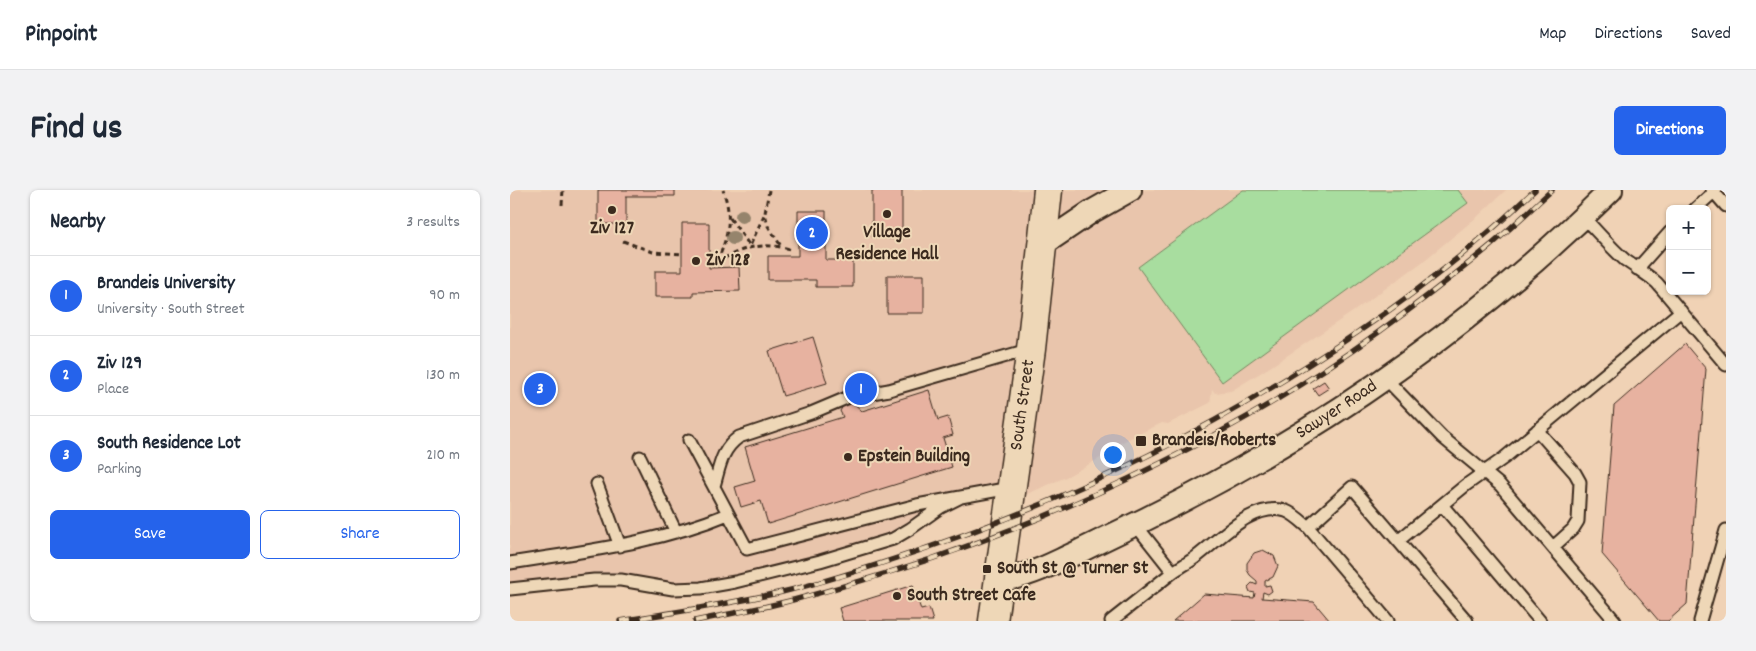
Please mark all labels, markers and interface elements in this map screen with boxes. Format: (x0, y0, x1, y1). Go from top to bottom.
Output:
text: Pinpoint (25, 18, 97, 52)
text: Map (1539, 22, 1566, 47)
text: Directions (1594, 22, 1663, 47)
text: Saved (1691, 22, 1731, 47)
text: Find us (30, 105, 122, 155)
button: Directions (1614, 106, 1726, 155)
marker: Ziv 127 (606, 204, 618, 216)
map controls (1666, 205, 1711, 295)
button: + (1666, 205, 1711, 250)
text: Nearby (50, 208, 105, 238)
marker: Village Residence Hall (881, 208, 893, 220)
text: 3 results (406, 211, 460, 234)
pin: 2 (796, 214, 828, 252)
place label: Ziv 127 (590, 216, 634, 243)
place label: Village Residence Hall (835, 220, 939, 269)
place label: Ziv 128 (706, 248, 751, 275)
button: − (1666, 250, 1711, 295)
marker: Ziv 128 (690, 255, 702, 267)
text: Brandeis University (97, 271, 235, 298)
text: 1 (64, 284, 68, 307)
text: 90 m (429, 284, 460, 307)
text: University · South Street (97, 298, 245, 321)
text: Ziv 129 (97, 351, 142, 378)
street label: South Street (1003, 358, 1043, 452)
text: 2 (63, 364, 70, 387)
text: 130 m (426, 364, 460, 387)
pin: 3 (524, 370, 556, 408)
pin: 1 (845, 370, 877, 408)
street label: Sawyer Road (1291, 373, 1383, 447)
text: Place (97, 378, 129, 401)
place label: Brandeis/Roberts (1152, 428, 1276, 455)
text: South Residence Lot (97, 431, 241, 458)
marker: Brandeis/Roberts (1134, 434, 1148, 448)
your location (1100, 442, 1126, 468)
text: 3 (62, 444, 70, 467)
text: 210 m (426, 444, 460, 467)
place label: Epstein Building (858, 444, 970, 471)
marker: Epstein Building (842, 451, 854, 463)
text: Parking (97, 458, 142, 481)
button: Save (50, 510, 250, 559)
button: Share (260, 510, 460, 559)
place label: South St @ Turner St (997, 556, 1148, 583)
marker: South St @ Turner St (981, 563, 993, 575)
place label: South Street Cafe (907, 583, 1036, 610)
marker: South Street Cafe (891, 590, 903, 602)

